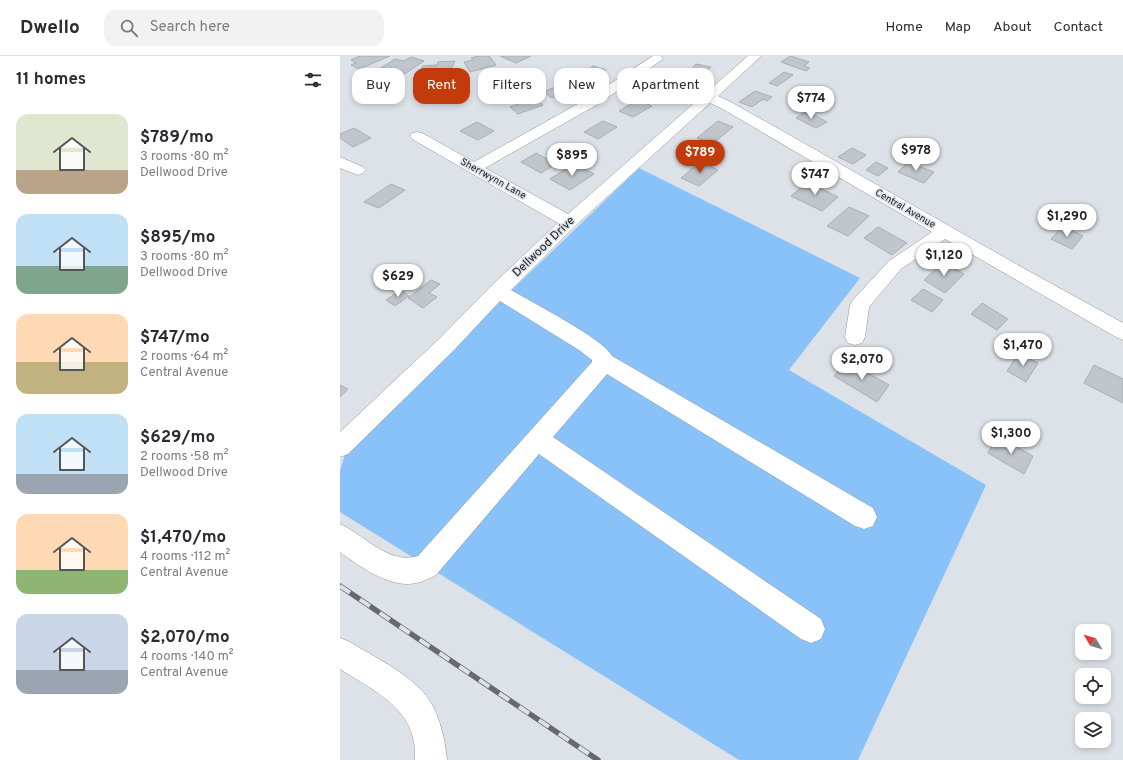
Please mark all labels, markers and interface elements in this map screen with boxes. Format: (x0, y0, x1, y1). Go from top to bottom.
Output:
search box (104, 10, 384, 46)
text: Dwello (20, 16, 80, 40)
icon: search (118, 17, 140, 39)
text: Search here (150, 18, 230, 37)
text: Home (886, 19, 923, 36)
text: Map (945, 19, 971, 36)
text: About (993, 19, 1032, 36)
text: Contact (1054, 19, 1103, 36)
chip: Buy (352, 68, 405, 104)
chip: Rent (413, 68, 470, 104)
chip: Filters (478, 68, 546, 104)
chip: New (554, 68, 609, 104)
chip: Apartment (617, 68, 714, 104)
text: 11 homes (16, 69, 86, 91)
icon: filters (302, 69, 324, 91)
pin: $774 (787, 86, 835, 120)
text: $774 (796, 91, 826, 107)
text: $789/mo (140, 127, 214, 149)
icon: home (48, 130, 96, 178)
pin: $978 (892, 138, 940, 172)
pin: $789 (676, 140, 724, 174)
pin: $895 (548, 143, 596, 177)
text: $978 (901, 143, 931, 159)
text: $789 (685, 145, 715, 161)
text: $895 (556, 148, 588, 164)
text: 3 rooms · 80 m² (140, 149, 228, 165)
street label: Sherrwynn Lane (458, 156, 528, 202)
pin: $747 (791, 162, 839, 196)
text: Dellwood Drive (140, 165, 228, 181)
text: $747 (800, 167, 830, 183)
street label: Central Avenue (872, 186, 938, 232)
pin: $1,290 (1034, 204, 1100, 238)
text: $1,290 (1047, 209, 1087, 225)
street label: Dellwood Drive (509, 213, 579, 281)
text: $895/mo (140, 227, 215, 249)
icon: home (48, 230, 96, 278)
pin: $1,120 (911, 243, 977, 277)
text: $1,120 (925, 248, 963, 264)
text: 3 rooms · 80 m² (140, 249, 228, 265)
pin: $629 (374, 264, 422, 298)
text: Dellwood Drive (140, 265, 228, 281)
text: $629 (382, 269, 414, 285)
text: $747/mo (140, 327, 210, 349)
icon: home (48, 330, 96, 378)
pin: $1,470 (990, 333, 1056, 367)
text: $1,470 (1003, 338, 1043, 354)
pin: $2,070 (829, 347, 895, 381)
text: 2 rooms · 64 m² (140, 349, 228, 365)
text: $2,070 (841, 352, 883, 368)
text: Central Avenue (140, 365, 228, 381)
pin: $1,300 (978, 421, 1044, 455)
text: $1,300 (990, 426, 1032, 442)
text: $629/mo (140, 427, 215, 449)
icon: home (48, 430, 96, 478)
text: 2 rooms · 58 m² (140, 449, 228, 465)
text: Dellwood Drive (140, 465, 228, 481)
text: $1,470/mo (140, 527, 226, 549)
icon: home (48, 530, 96, 578)
text: 4 rooms · 112 m² (140, 549, 230, 565)
text: Central Avenue (140, 565, 228, 581)
north arrow (1075, 624, 1111, 660)
map controls (1075, 624, 1111, 748)
text: $2,070/mo (140, 627, 230, 649)
icon: home (48, 630, 96, 678)
text: 4 rooms · 140 m² (140, 649, 234, 665)
text: Central Avenue (140, 665, 228, 681)
button: locate (1075, 668, 1111, 704)
button: layers (1075, 712, 1111, 748)

